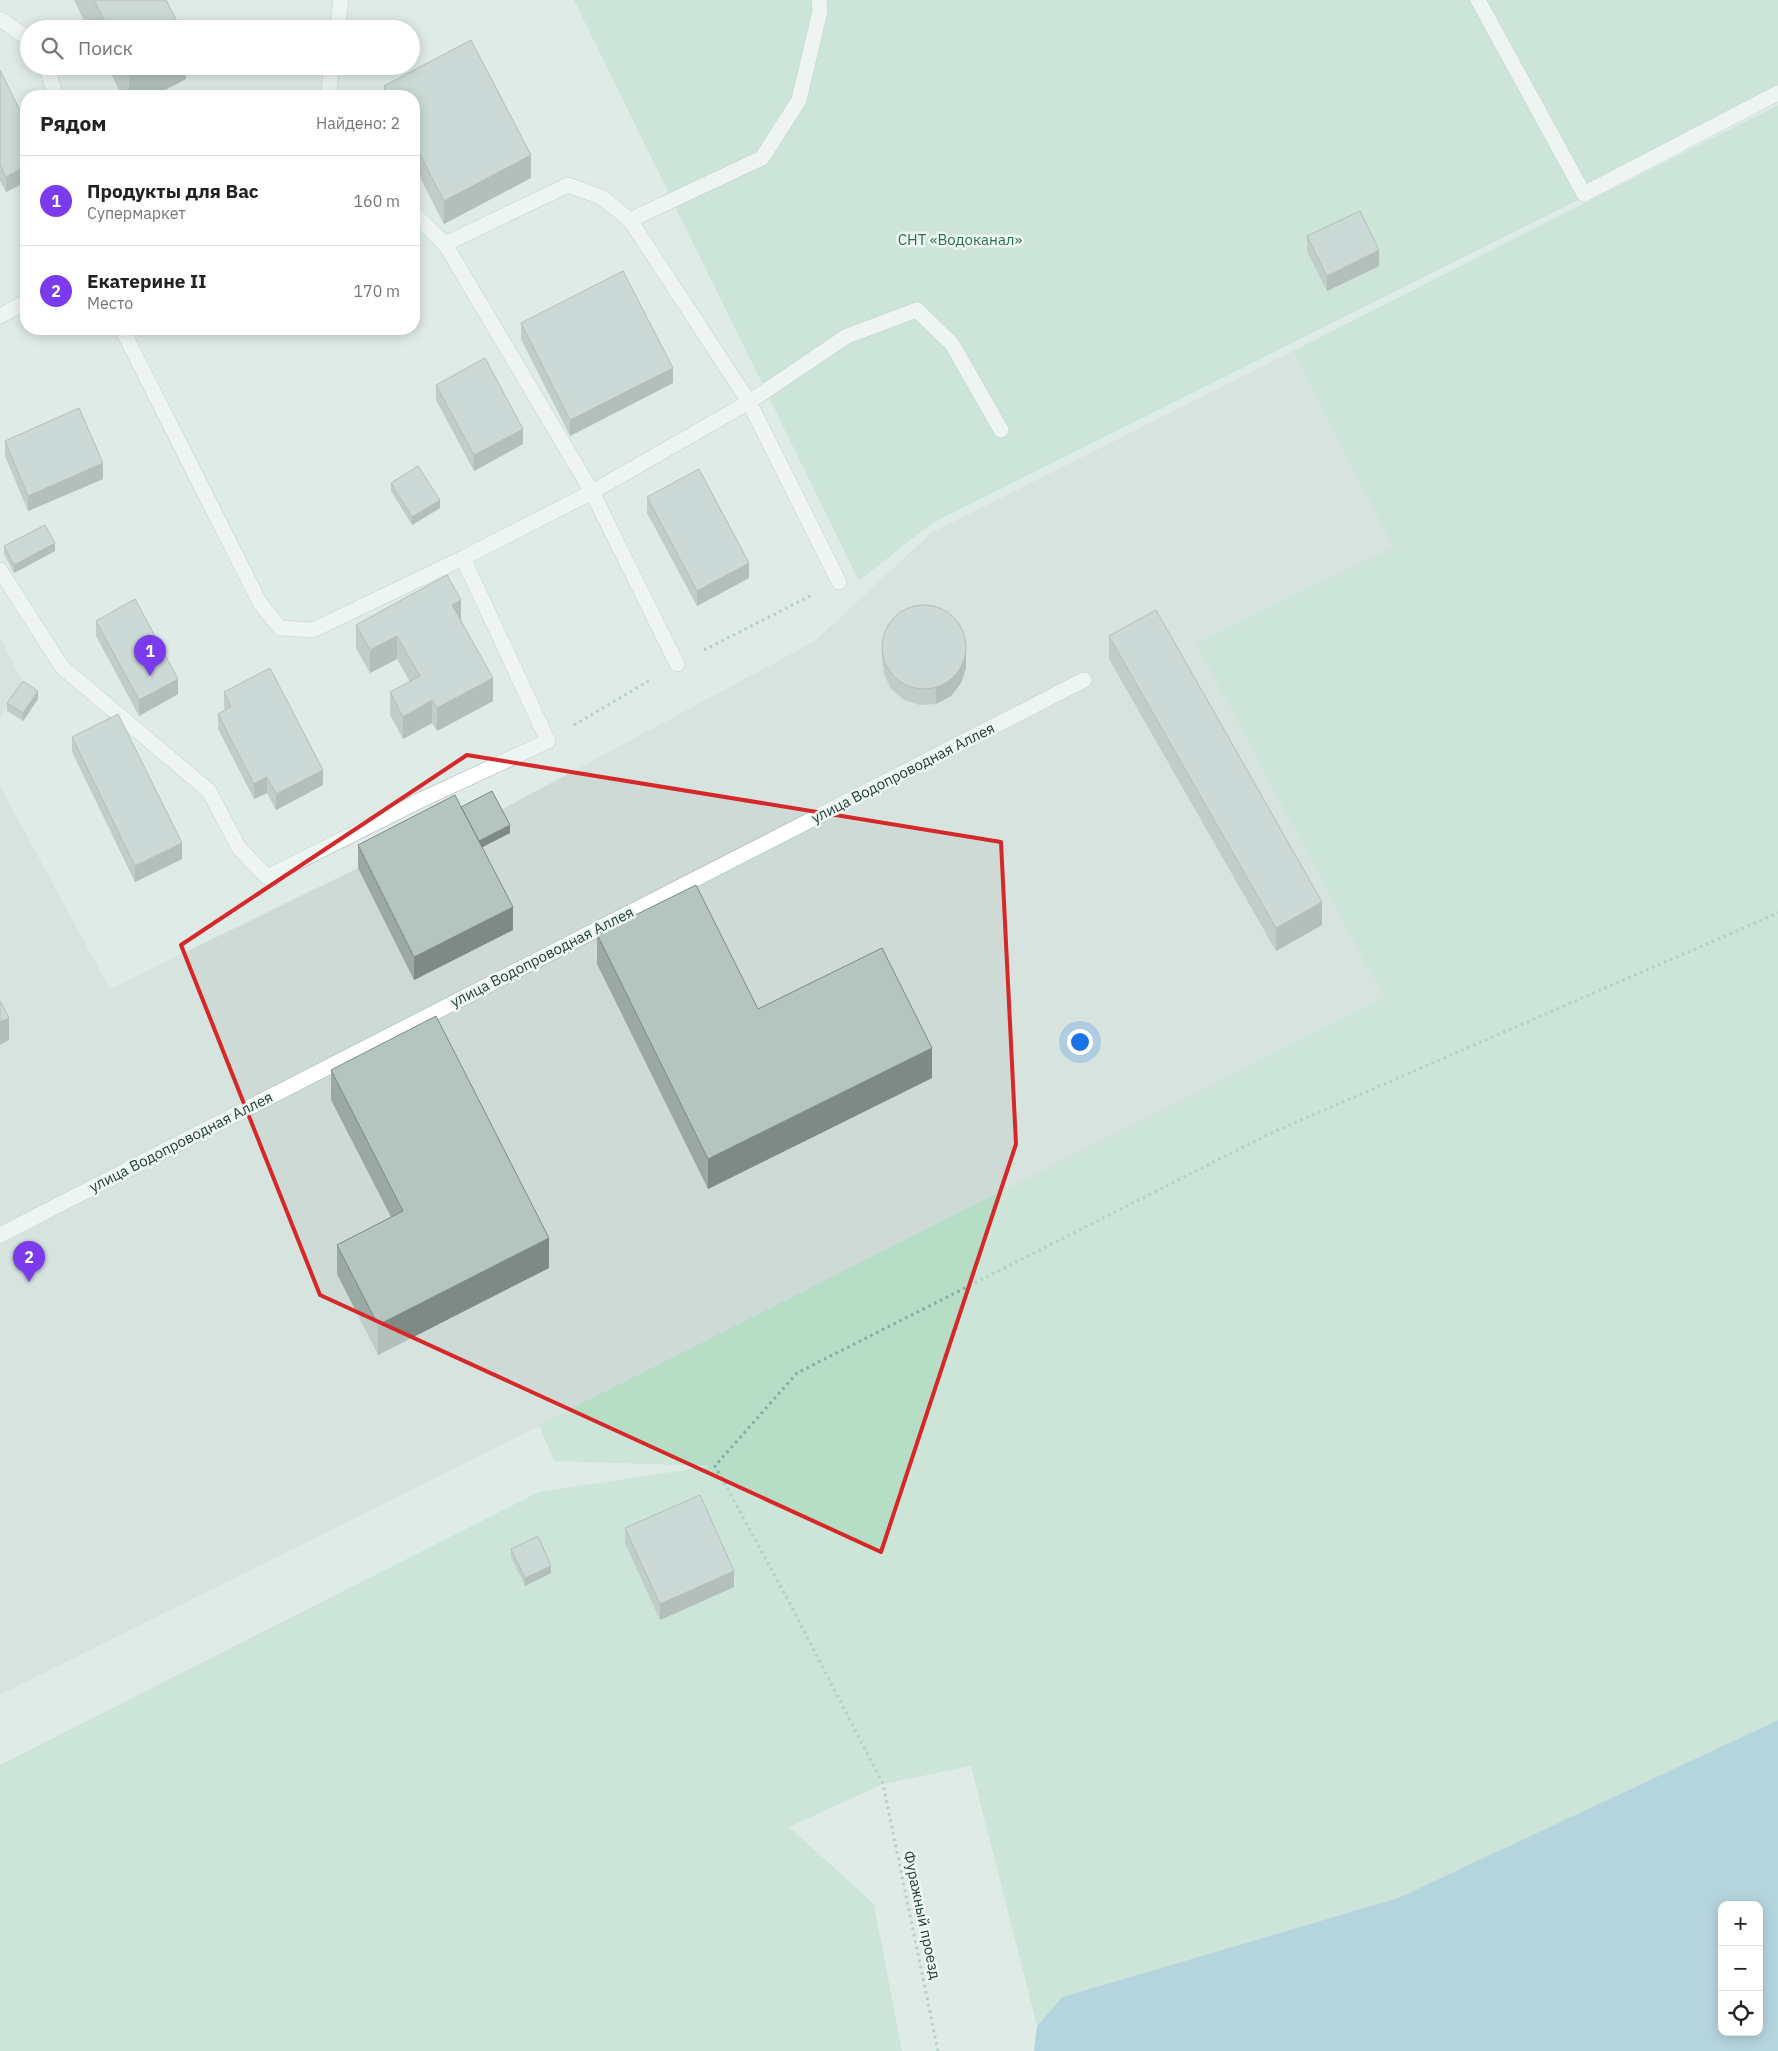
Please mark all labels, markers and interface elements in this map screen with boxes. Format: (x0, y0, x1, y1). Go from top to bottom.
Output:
search box (20, 20, 420, 75)
icon: search (38, 34, 66, 62)
text: Поиск (78, 36, 133, 60)
text: Рядом (40, 109, 107, 137)
text: Найдено: 2 (316, 113, 400, 133)
text: Продукты для Вас (87, 179, 259, 203)
text: 1 (51, 191, 61, 211)
text: 160 m (353, 191, 400, 211)
text: Супермаркет (87, 203, 186, 223)
park label: СНТ «Водоканал» (898, 230, 1023, 249)
text: Екатерине II (87, 269, 206, 293)
text: 2 (51, 281, 61, 301)
text: 170 m (353, 281, 400, 301)
text: Место (87, 293, 133, 313)
pin: 1 (134, 635, 166, 676)
street label: улица Водопроводная Аллея (808, 718, 998, 827)
street label: улица Водопроводная Аллея (447, 902, 637, 1011)
your location (1067, 1029, 1093, 1055)
street label: улица Водопроводная Аллея (86, 1087, 276, 1196)
pin: 2 (13, 1241, 45, 1282)
street label: Фуражный проезд (900, 1849, 945, 1981)
map controls (1718, 1901, 1763, 2036)
button: + (1718, 1901, 1763, 1946)
button: − (1718, 1946, 1763, 1991)
button: locate (1718, 1991, 1763, 2036)

